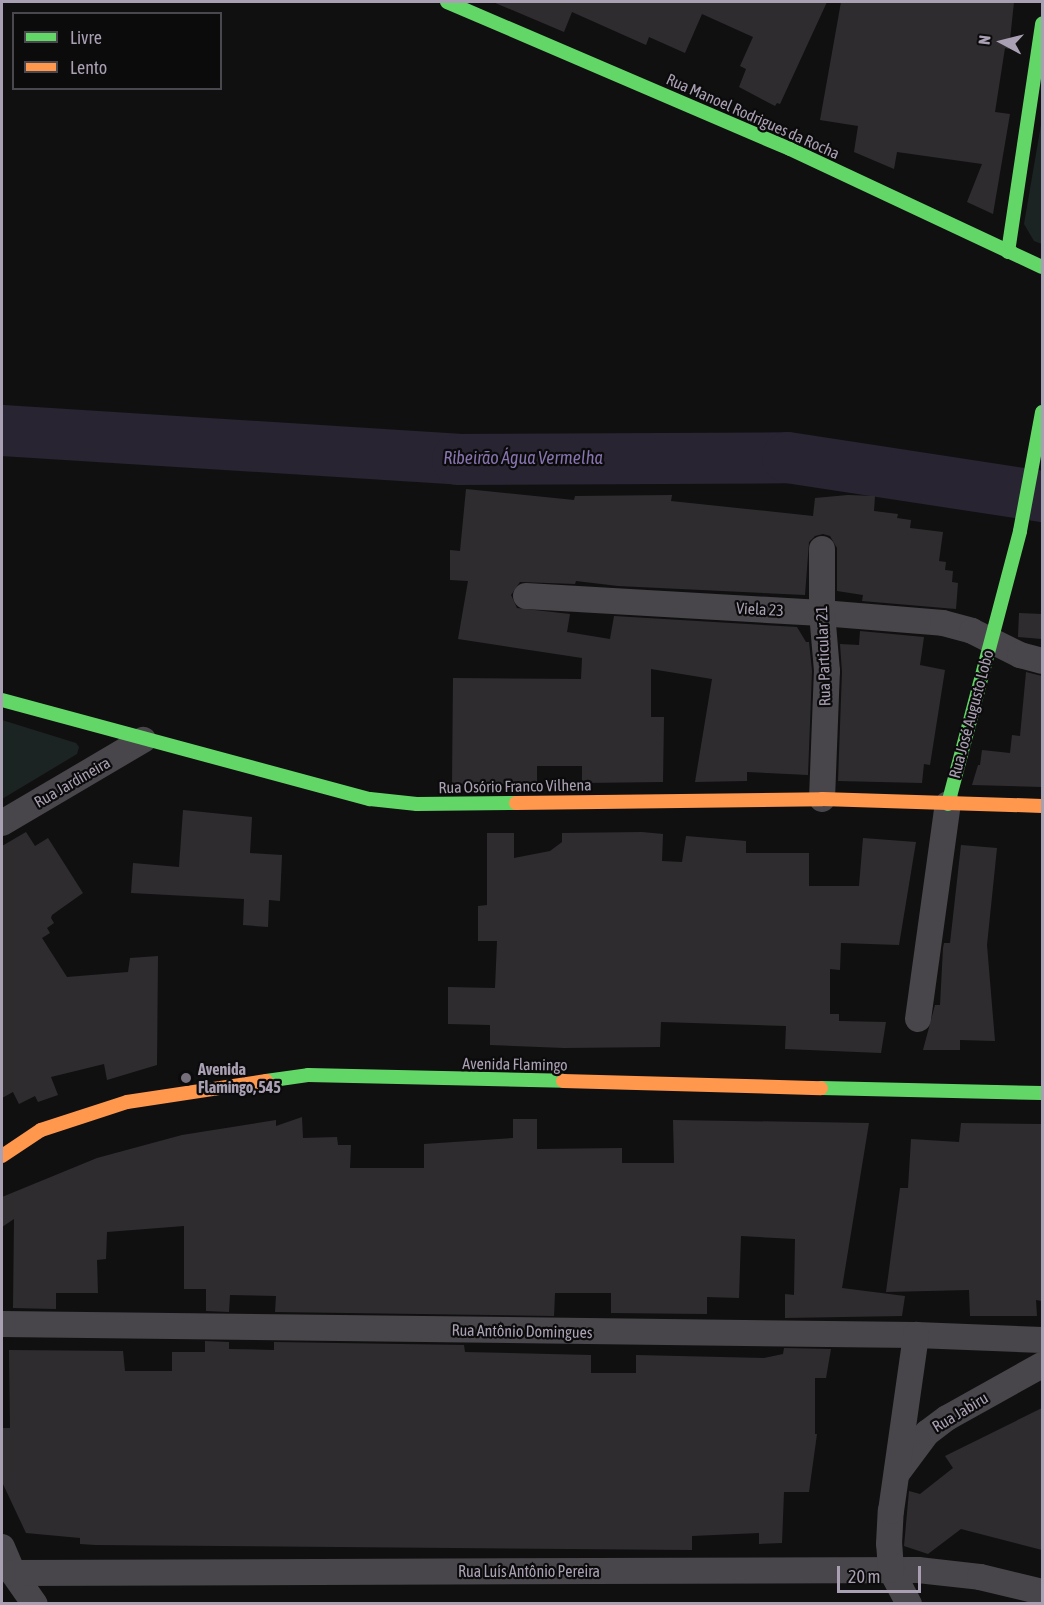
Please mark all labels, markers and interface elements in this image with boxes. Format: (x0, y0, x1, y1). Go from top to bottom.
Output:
legend (12, 12, 222, 90)
north arrow (972, 12, 1032, 72)
text: Livre (70, 27, 102, 48)
text: N (975, 34, 994, 46)
text: Lento (70, 57, 107, 78)
street label: Rua Manoel Rodrigues da Rocha (663, 69, 843, 163)
water label: Ribeirão Água Vermelha (443, 447, 603, 469)
street label: Viela 23 (736, 598, 784, 620)
street label: Rua Particular 21 (812, 605, 834, 707)
street label: Rua José Augusto Lobo (945, 648, 997, 780)
street label: Rua Jardineira (31, 753, 113, 811)
street label: Rua Osório Franco Vilhena (438, 775, 592, 797)
street label: Avenida Flamingo (462, 1053, 568, 1075)
place label: Avenida Flamingo, 545 (198, 1059, 281, 1097)
marker: Avenida Flamingo, 545 (179, 1071, 193, 1085)
street label: Rua Antônio Domingues (451, 1320, 593, 1342)
street label: Rua Jabiru (929, 1388, 991, 1436)
scale bar (840, 1554, 924, 1592)
street label: Rua Luís Antônio Pereira (458, 1561, 600, 1581)
text: 20 m (848, 1566, 880, 1587)

